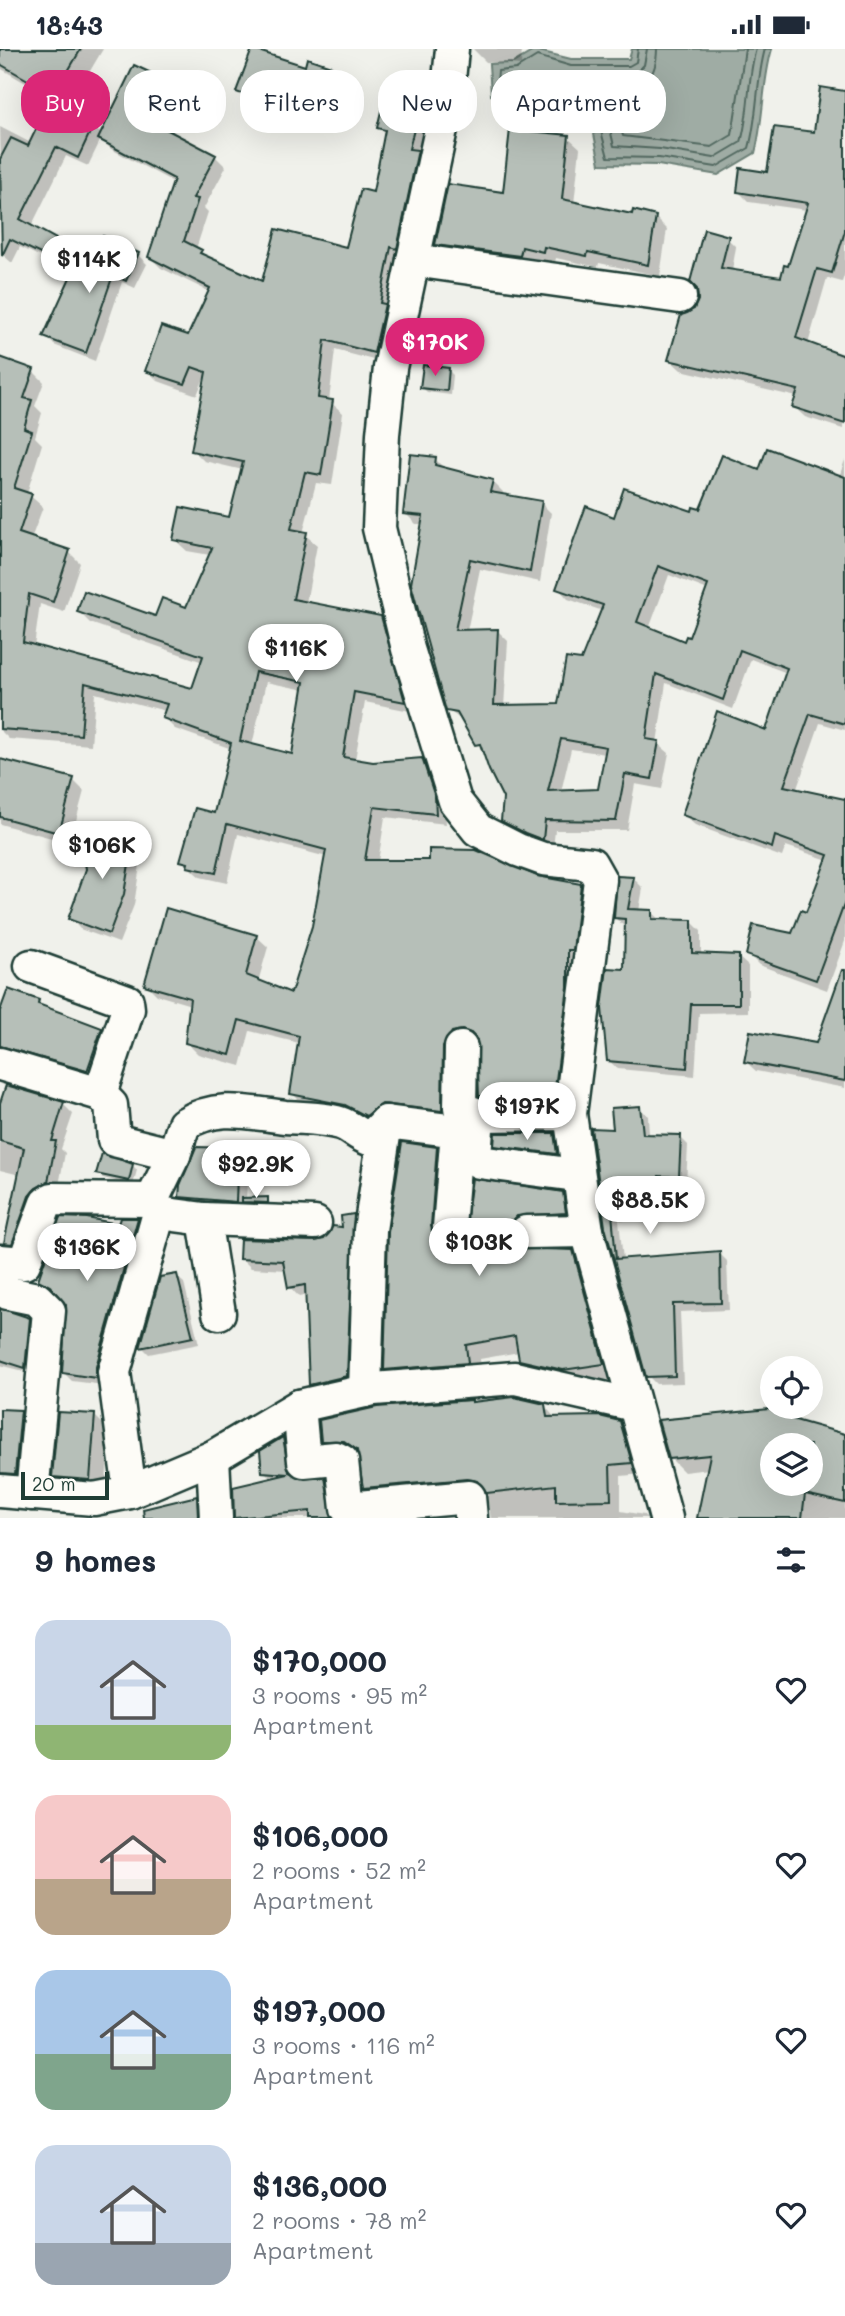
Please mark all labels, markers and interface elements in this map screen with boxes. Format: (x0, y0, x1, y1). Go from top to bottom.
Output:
text: 18:43 (35, 8, 103, 42)
chip: Buy (21, 70, 110, 133)
chip: Rent (124, 70, 226, 133)
chip: Filters (240, 70, 364, 133)
chip: New (378, 70, 477, 133)
chip: Apartment (491, 70, 666, 133)
pin: $114K (40, 236, 138, 295)
text: $114K (57, 243, 121, 273)
pin: $170K (386, 319, 484, 378)
text: $170K (401, 326, 469, 356)
pin: $116K (247, 625, 345, 684)
text: $116K (264, 632, 328, 662)
pin: $106K (53, 821, 151, 881)
text: $106K (68, 829, 136, 859)
pin: $197K (478, 1083, 576, 1142)
text: $197K (494, 1090, 560, 1120)
pin: $92.9K (199, 1141, 313, 1200)
text: $92.9K (218, 1148, 294, 1178)
pin: $88.5K (593, 1177, 707, 1236)
text: $88.5K (611, 1184, 689, 1214)
pin: $103K (430, 1219, 528, 1278)
pin: $136K (38, 1223, 136, 1283)
text: $103K (445, 1226, 513, 1256)
text: $136K (53, 1231, 121, 1261)
map controls (760, 1356, 823, 1496)
button: locate (760, 1356, 823, 1419)
button: layers (760, 1433, 823, 1496)
scale bar (21, 1469, 108, 1501)
text: 20 m (32, 1471, 76, 1496)
text: 9 homes (35, 1540, 156, 1580)
icon: filters (772, 1541, 810, 1579)
text: $170,000 (252, 1640, 387, 1680)
icon: home (91, 1648, 175, 1732)
icon: heart (772, 1671, 810, 1709)
text: 3 rooms · 95 m² (252, 1680, 427, 1710)
text: Apartment (252, 1710, 374, 1740)
text: $106,000 (252, 1815, 388, 1855)
icon: home (91, 1823, 175, 1907)
icon: heart (772, 1846, 810, 1884)
text: 2 rooms · 52 m² (252, 1855, 426, 1885)
text: Apartment (252, 1885, 374, 1915)
text: $197,000 (252, 1990, 386, 2030)
icon: home (91, 1998, 175, 2082)
icon: heart (772, 2021, 810, 2059)
text: 3 rooms · 116 m² (252, 2030, 435, 2060)
text: Apartment (252, 2060, 374, 2090)
text: $136,000 (252, 2165, 387, 2205)
icon: home (91, 2173, 175, 2257)
icon: heart (772, 2196, 810, 2234)
text: 2 rooms · 78 m² (252, 2205, 426, 2235)
text: Apartment (252, 2235, 374, 2265)

